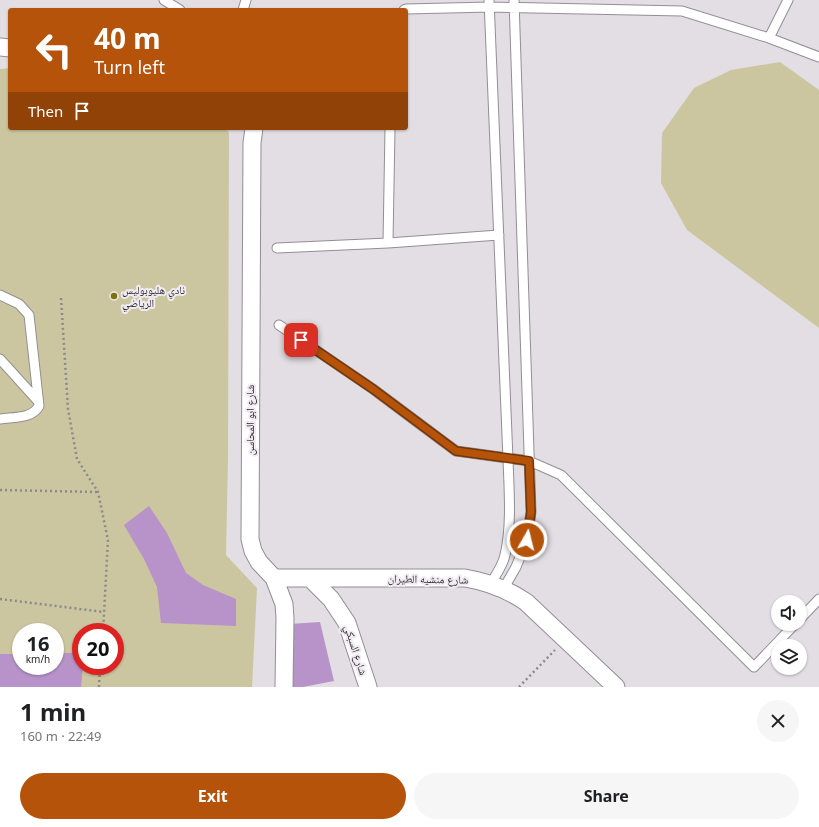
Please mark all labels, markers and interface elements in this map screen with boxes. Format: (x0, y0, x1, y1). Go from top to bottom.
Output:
text: 40 m (94, 19, 161, 57)
icon: left (28, 24, 80, 76)
text: Turn left (94, 55, 165, 79)
icon: arrive (71, 100, 93, 122)
text: Then (28, 101, 63, 121)
place label: نادي هليوبوليس الرياضي (122, 282, 185, 312)
marker: نادي هليوبوليس الرياضي (109, 291, 119, 301)
pin (284, 323, 318, 357)
icon: arrive (290, 329, 312, 351)
street label: شارع ابو المحاسن (242, 385, 257, 455)
position arrow (506, 519, 548, 561)
street label: شارع منشيه الطيران (388, 570, 468, 587)
map controls (771, 595, 807, 675)
button: sound (771, 595, 807, 631)
speed limit sign: 20 (72, 623, 124, 675)
street label: شارع السبكي (340, 623, 372, 677)
text: 16 (27, 630, 49, 657)
button: layers (771, 639, 807, 675)
text: km/h (26, 652, 50, 666)
text: 1 min (20, 695, 86, 728)
button: close (757, 700, 799, 742)
text: 160 m · 22:49 (20, 727, 101, 745)
button: Exit (20, 773, 406, 819)
button: Share (414, 773, 799, 819)

